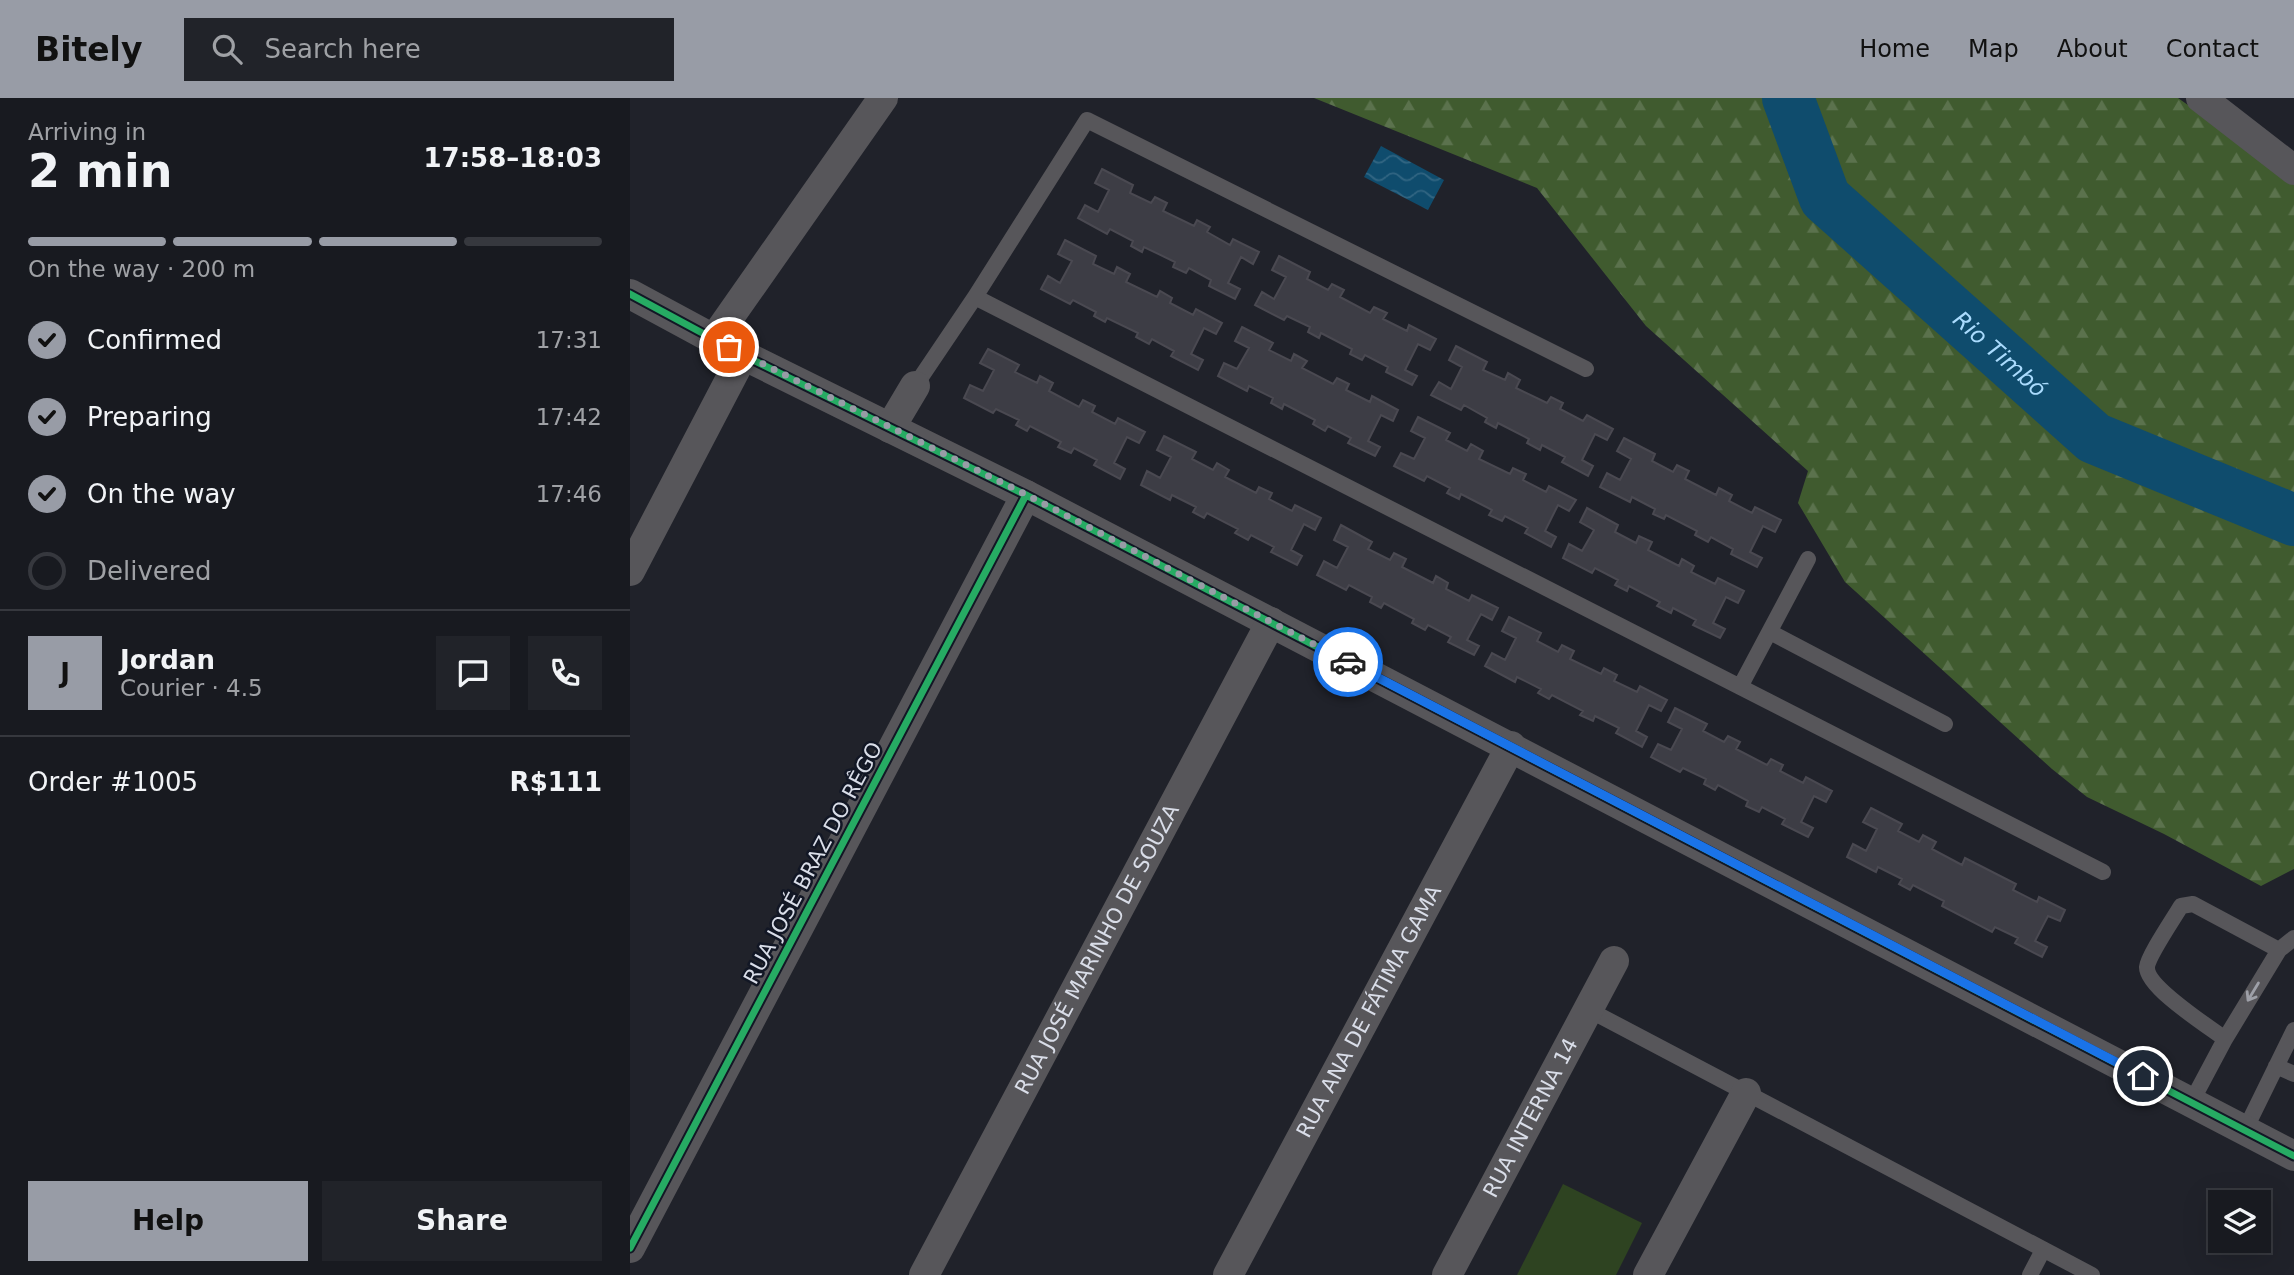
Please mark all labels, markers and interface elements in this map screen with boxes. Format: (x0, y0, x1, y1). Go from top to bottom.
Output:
search box (184, 18, 674, 81)
text: Bitely (35, 30, 142, 69)
icon: search (208, 30, 246, 68)
text: Search here (264, 34, 421, 64)
text: Home (1859, 35, 1930, 63)
text: Map (1968, 35, 2019, 63)
text: About (2057, 35, 2128, 63)
text: Contact (2166, 35, 2259, 63)
text: Arriving in (28, 119, 146, 145)
text: 17:58–18:03 (423, 143, 602, 173)
text: 2 min (28, 144, 172, 198)
text: On the way · 200 m (28, 256, 255, 282)
water label: Rio Timbó (1948, 306, 2052, 402)
pin (699, 317, 759, 377)
icon: check (28, 321, 66, 359)
text: Confirmed (87, 325, 222, 355)
text: 17:31 (536, 327, 602, 353)
icon: bag (710, 328, 748, 366)
icon: check (28, 398, 66, 436)
text: Preparing (87, 402, 212, 432)
text: 17:42 (536, 404, 602, 430)
icon: check (28, 475, 66, 513)
text: On the way (87, 479, 236, 509)
text: 17:46 (536, 481, 602, 507)
text: Delivered (87, 556, 211, 586)
courier (1313, 627, 1383, 697)
button: chat (436, 636, 510, 710)
button: phone (528, 636, 602, 710)
icon: car (1329, 643, 1367, 681)
text: Jordan (120, 645, 215, 675)
text: J (60, 658, 70, 688)
text: Courier · 4.5 (120, 675, 263, 701)
street label: RUA JOSÉ BRAZ DO RÊGO (738, 737, 887, 988)
text: Order #1005 (28, 767, 198, 797)
text: R$111 (510, 767, 602, 797)
street label: RUA JOSÉ MARINHO DE SOUZA (1010, 800, 1184, 1098)
street label: RUA ANA DE FÁTIMA GAMA (1292, 881, 1447, 1142)
one-way arrow (2246, 981, 2260, 1001)
street label: RUA INTERNA 14 (1478, 1034, 1583, 1202)
pin (2113, 1046, 2173, 1106)
icon: home (2124, 1057, 2162, 1095)
button: Help (28, 1181, 308, 1261)
button: Share (322, 1181, 602, 1261)
map controls (2208, 1190, 2271, 1253)
button: layers (2208, 1190, 2271, 1253)

